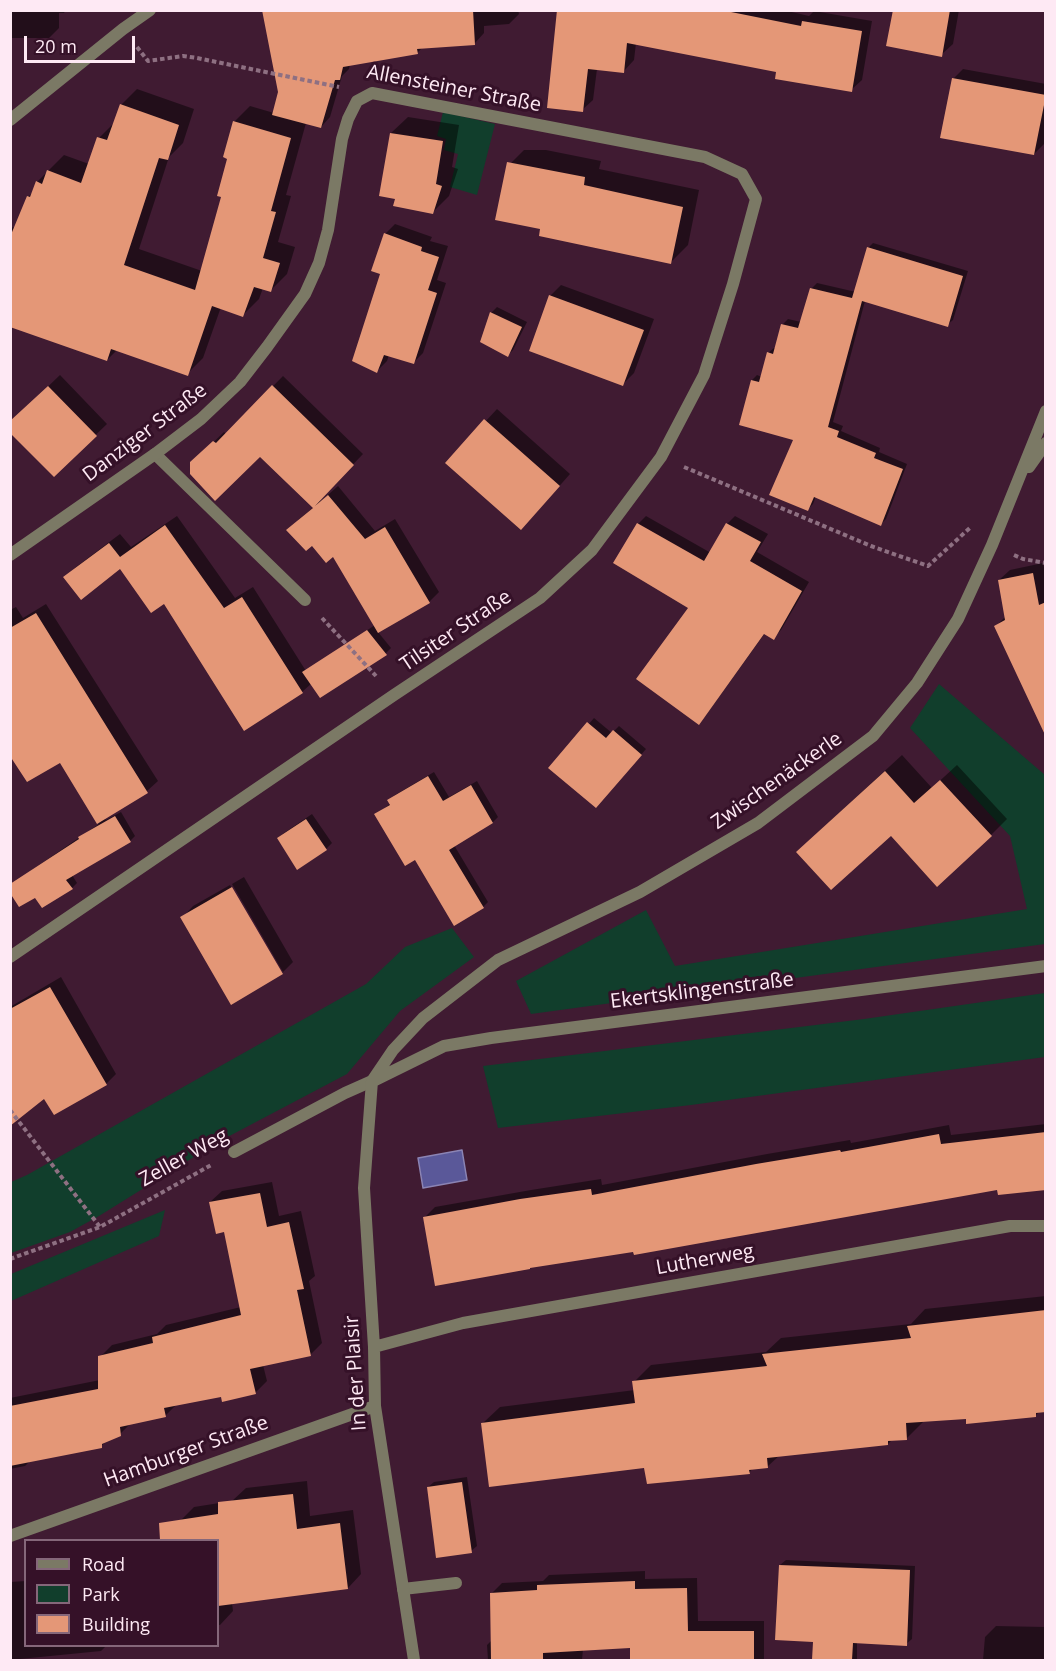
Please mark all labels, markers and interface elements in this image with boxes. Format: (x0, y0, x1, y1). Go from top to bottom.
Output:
scale bar (27, 24, 138, 62)
text: 20 m (35, 34, 77, 58)
street label: Allensteiner Straße (365, 60, 543, 118)
street label: Danziger Straße (78, 379, 212, 487)
street label: Tilsiter Straße (396, 585, 516, 677)
street label: Zwischenäckerle (707, 727, 847, 835)
street label: Ekertsklingenstraße (609, 968, 795, 1014)
street label: Zeller Weg (135, 1124, 233, 1192)
street label: Lutherweg (654, 1240, 756, 1280)
street label: In der Plaisir (340, 1314, 372, 1432)
street label: Hamburger Straße (100, 1411, 272, 1493)
legend (24, 1539, 219, 1647)
text: Road (82, 1552, 125, 1576)
text: Park (82, 1582, 120, 1606)
text: Building (82, 1612, 150, 1636)

